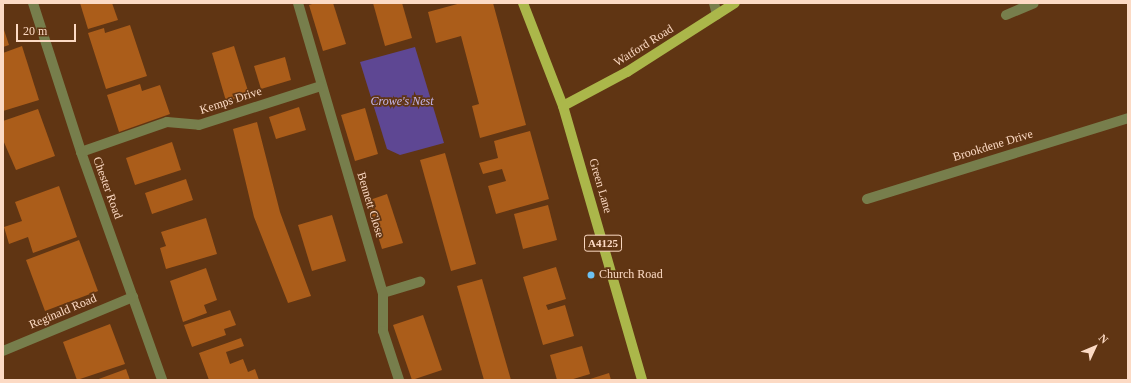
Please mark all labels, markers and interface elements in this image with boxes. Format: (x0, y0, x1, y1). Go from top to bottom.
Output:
scale bar (18, 16, 78, 42)
street label: Watford Road (612, 22, 676, 70)
text: 20 m (23, 24, 47, 38)
street label: Kemps Drive (198, 84, 264, 118)
park label: Crowe's Nest (370, 95, 434, 109)
street label: Brookdene Drive (951, 127, 1035, 165)
street label: Chester Road (89, 155, 125, 221)
street label: Green Lane (585, 157, 615, 215)
street label: Bennett Close (353, 171, 387, 239)
road number: A4125 (584, 234, 622, 252)
place label: Church Road (599, 268, 663, 282)
marker: Church Road (586, 270, 596, 280)
street label: Reginald Road (27, 291, 99, 333)
north arrow (1075, 327, 1115, 367)
text: N (1097, 332, 1111, 346)

